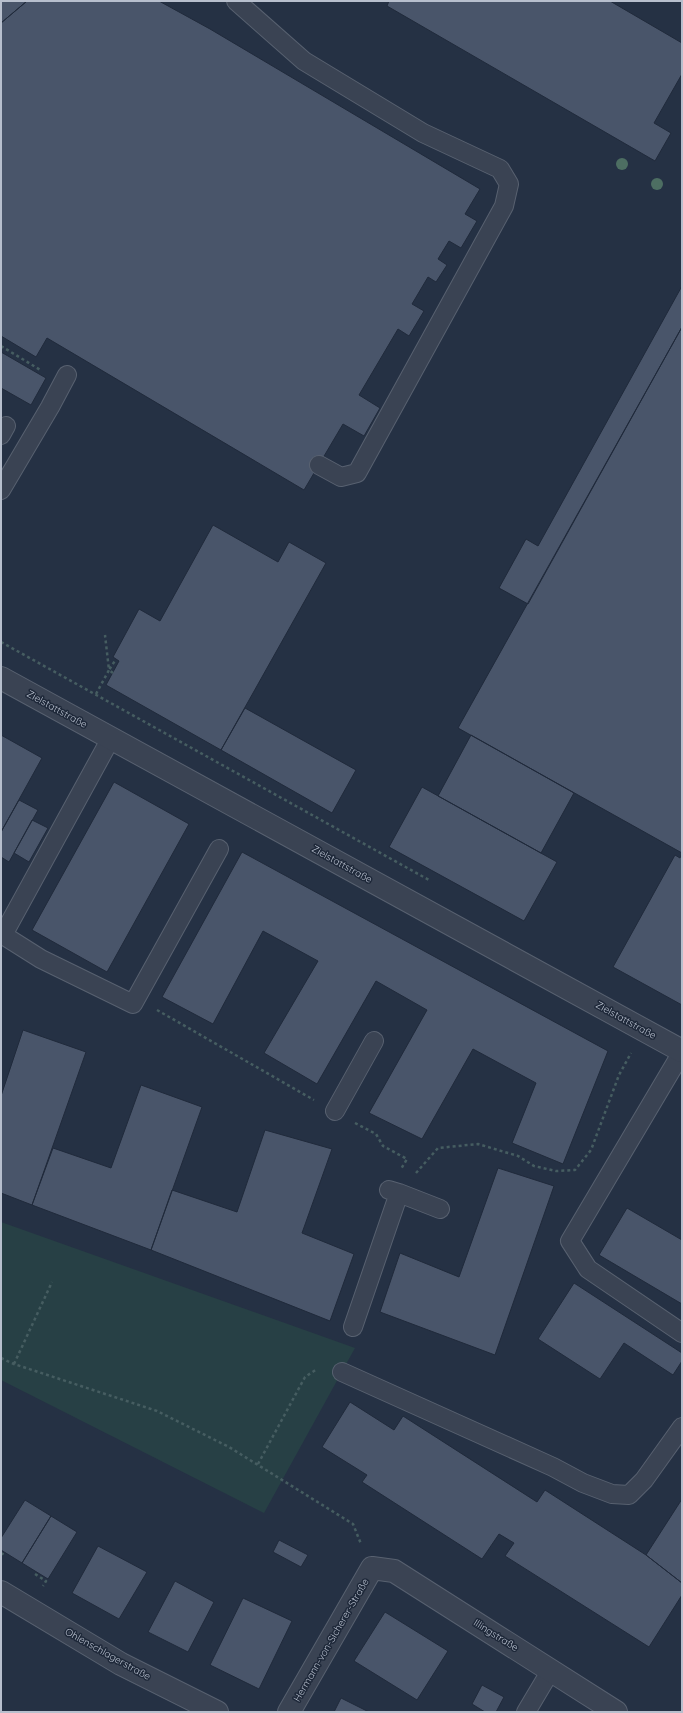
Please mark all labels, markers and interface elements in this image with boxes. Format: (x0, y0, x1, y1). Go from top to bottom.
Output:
street label: Zielstattstraße (24, 687, 90, 731)
street label: Zielstattstraße (309, 842, 375, 886)
street label: Zielstattstraße (593, 998, 659, 1042)
street label: Hermann-von-Sicherer-Straße (290, 1576, 372, 1704)
street label: Illingstraße (471, 1616, 521, 1654)
street label: Ohlenschlagerstraße (63, 1625, 153, 1683)

